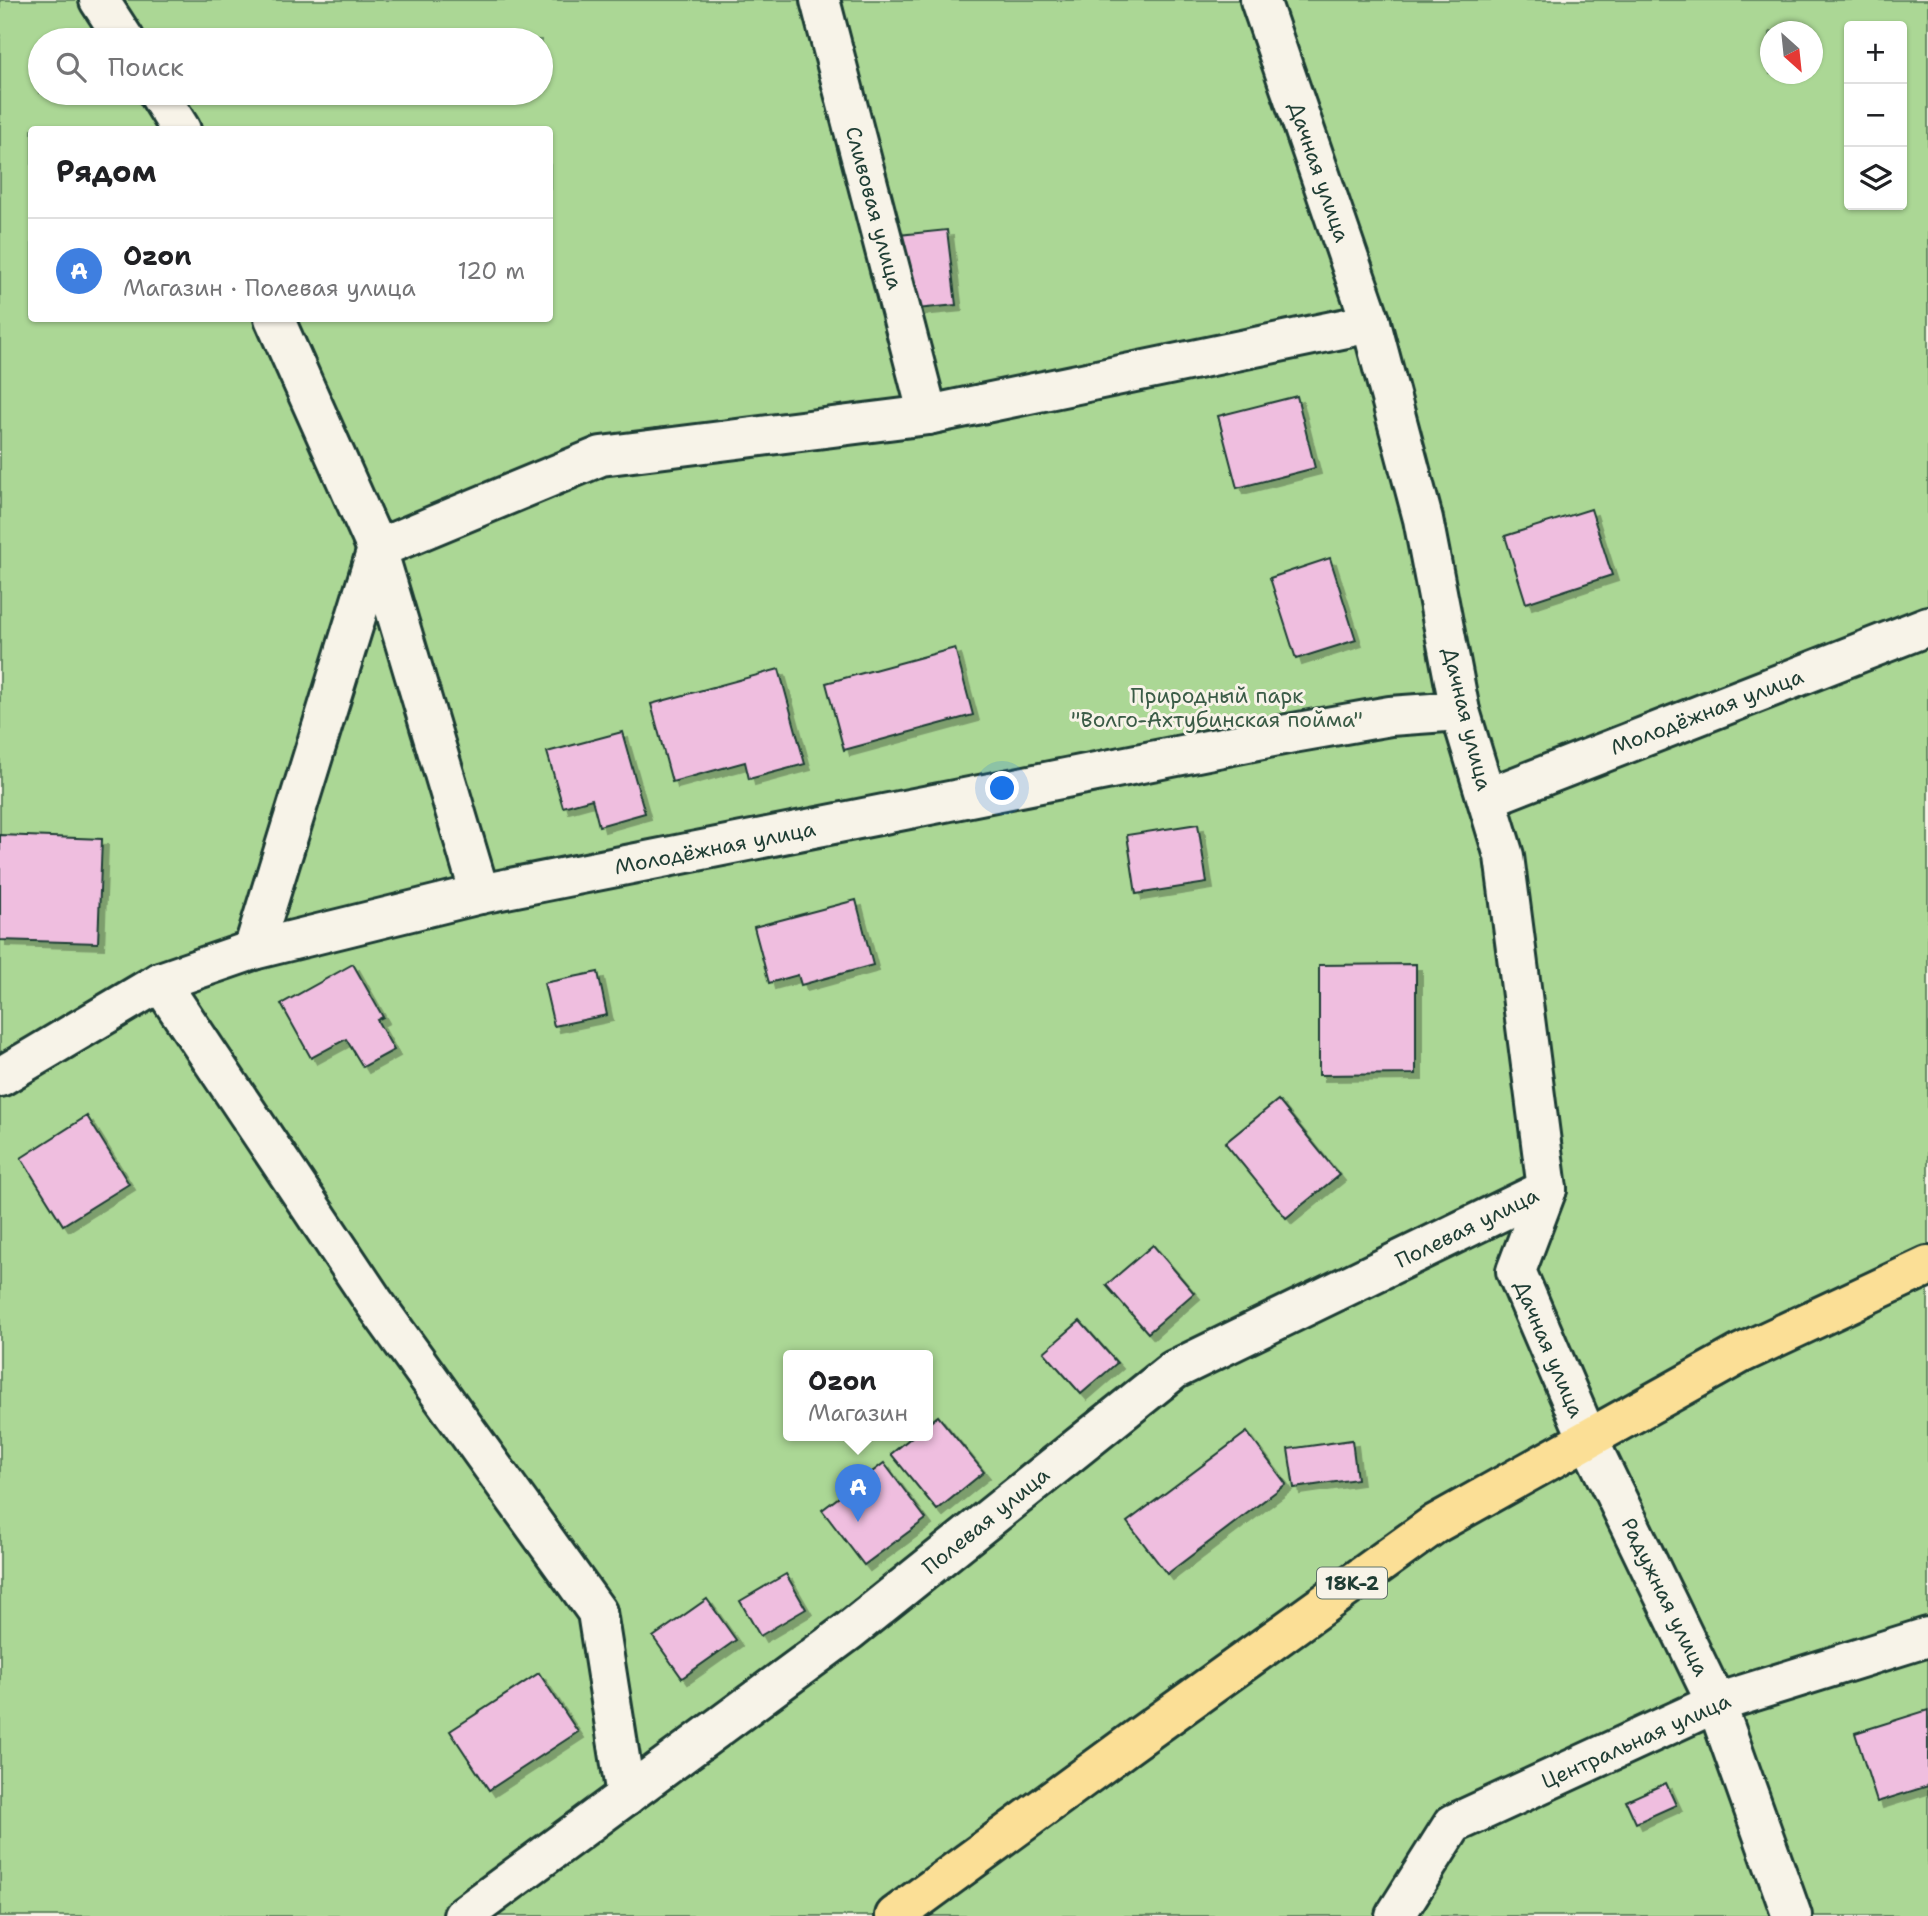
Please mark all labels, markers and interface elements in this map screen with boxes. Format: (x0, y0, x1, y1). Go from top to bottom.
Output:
north arrow (1760, 21, 1823, 84)
map controls (1844, 21, 1907, 210)
button: + (1844, 21, 1907, 84)
search box (28, 28, 553, 105)
icon: search (52, 48, 90, 86)
text: Поиск (108, 49, 184, 84)
button: − (1844, 84, 1907, 147)
street label: Дачная улица (1282, 98, 1356, 246)
street label: Сливовая улица (839, 123, 909, 293)
button: layers (1844, 147, 1907, 210)
text: Рядом (56, 151, 156, 192)
text: Ozon (123, 238, 192, 273)
text: A (70, 256, 88, 286)
text: 120 m (457, 256, 525, 286)
text: Магазин · Полевая улица (123, 273, 416, 303)
street label: Дачная улица (1436, 644, 1498, 794)
street label: Молодёжная улица (1607, 662, 1807, 762)
park label: Природный парк "Волго-Ахтубинская пойма" (1071, 682, 1363, 734)
your location (985, 771, 1019, 805)
street label: Молодёжная улица (612, 815, 818, 881)
street label: Полевая улица (1391, 1181, 1543, 1275)
street label: Дачная улица (1507, 1276, 1591, 1422)
popup (783, 1350, 933, 1441)
text: Ozon (808, 1363, 877, 1398)
text: Магазин (808, 1398, 908, 1428)
street label: Полевая улица (917, 1461, 1055, 1581)
pin: A (835, 1464, 881, 1522)
street label: Радужная улица (1615, 1513, 1715, 1681)
road number: 18К-2 (1317, 1568, 1387, 1598)
street label: Центральная улица (1537, 1687, 1735, 1795)

